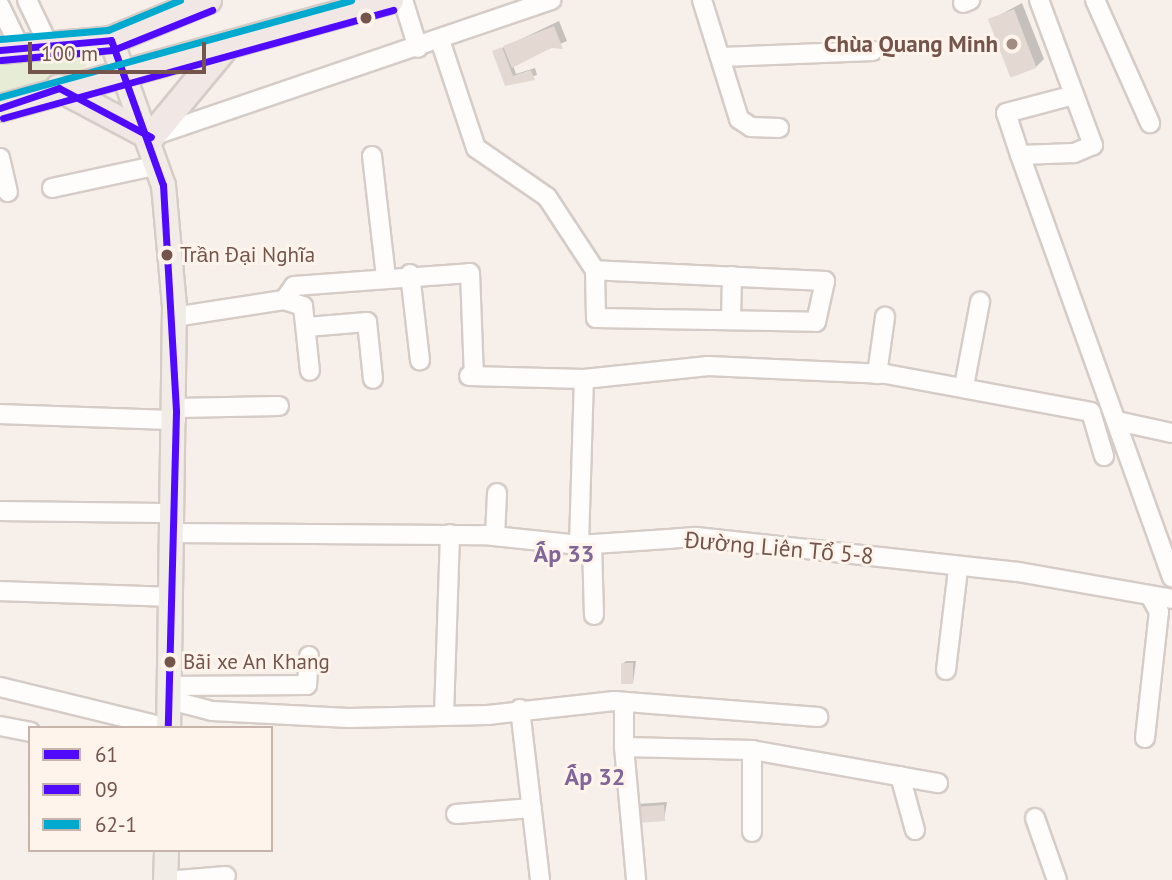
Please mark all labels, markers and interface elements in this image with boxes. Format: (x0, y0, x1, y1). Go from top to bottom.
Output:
unlabelled marker (359, 11, 373, 25)
scale bar (32, 28, 210, 72)
place label: Chùa Quang Minh (823, 30, 998, 58)
marker: Chùa Quang Minh (1004, 36, 1020, 52)
text: 100 m (41, 40, 98, 67)
place label: Trần Đại Nghĩa (180, 242, 315, 268)
marker: Trần Đại Nghĩa (160, 248, 174, 262)
street label: Đường Liên Tổ 5-8 (683, 526, 875, 570)
district label: Ấp 33 (534, 540, 594, 568)
place label: Bãi xe An Khang (183, 649, 330, 675)
marker: Bãi xe An Khang (163, 655, 177, 669)
legend (28, 726, 273, 852)
text: 61 (95, 741, 118, 768)
district label: Ấp 32 (565, 763, 625, 791)
text: 09 (95, 776, 118, 803)
text: 62-1 (95, 811, 137, 838)

